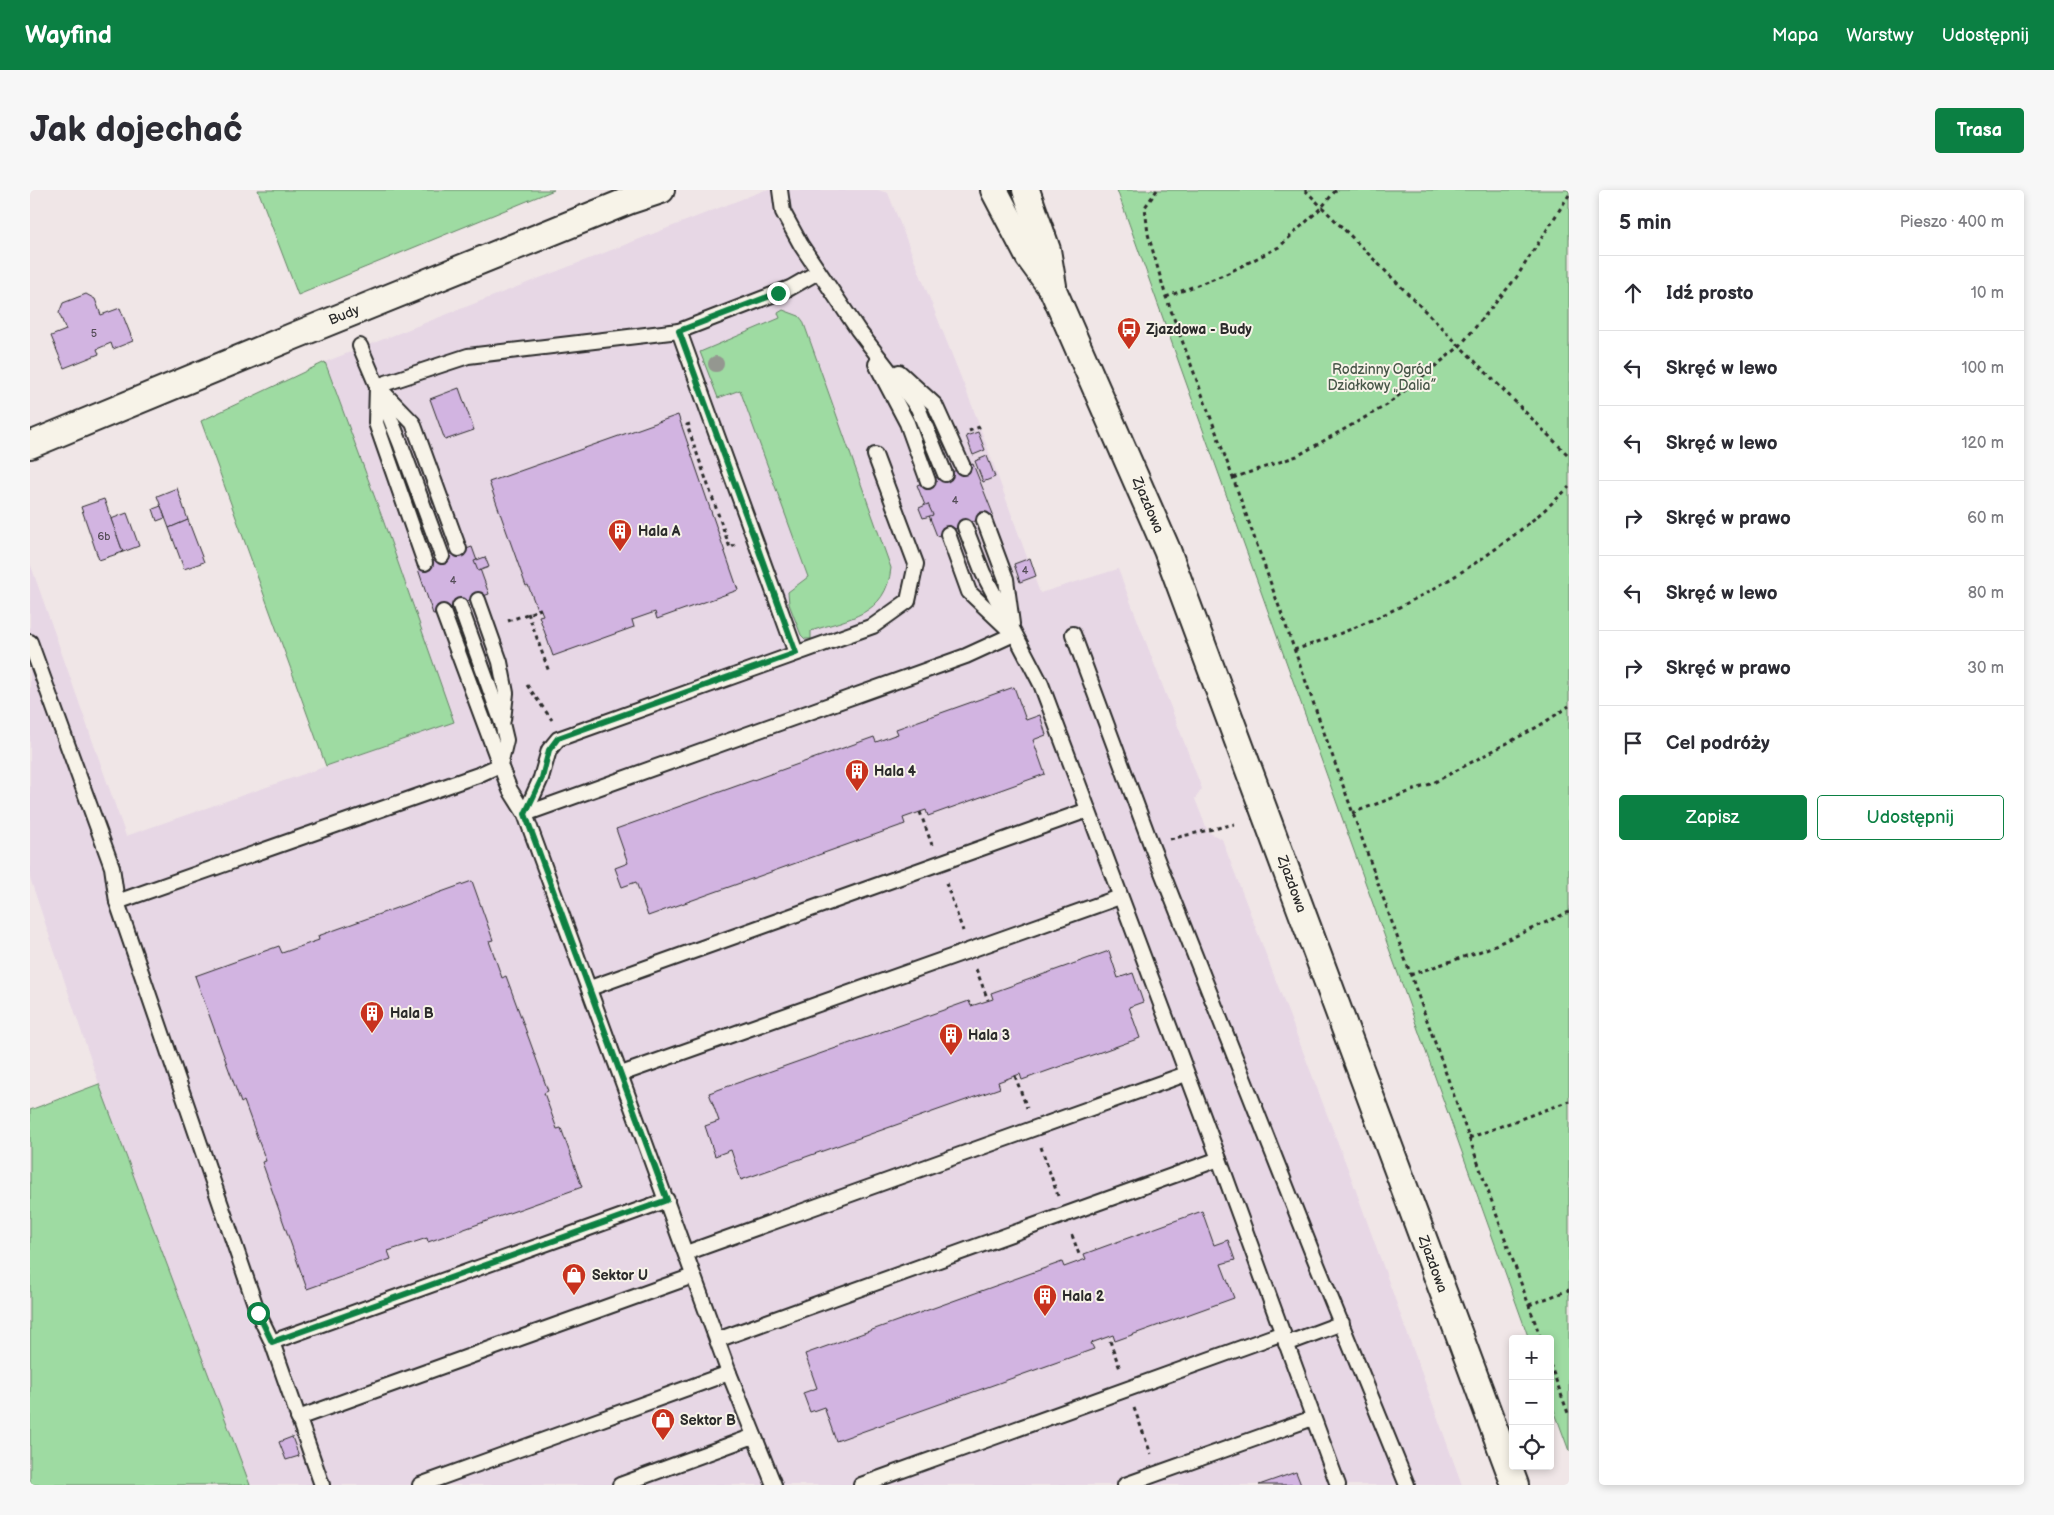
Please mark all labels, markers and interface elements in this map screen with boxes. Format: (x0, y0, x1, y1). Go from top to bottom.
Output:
text: Wayfind (25, 21, 112, 50)
text: Mapa (1772, 25, 1818, 46)
text: Warstwy (1846, 25, 1914, 46)
text: Udostępnij (1942, 25, 2029, 46)
button: Trasa (1935, 108, 2024, 153)
text: Jak dojechać (30, 109, 243, 152)
text: 5 min (1619, 210, 1672, 235)
text: Pieszo · 400 m (1900, 213, 2004, 232)
icon: ahead (1619, 279, 1647, 307)
route end (767, 282, 790, 305)
text: Idź prosto (1666, 282, 1754, 305)
text: 10 m (1971, 284, 2004, 303)
street label: Budy (326, 301, 363, 329)
bus stop icon: Zjazdowa - Budy (1116, 316, 1142, 350)
place label: Zjazdowa - Budy (1146, 321, 1252, 338)
house number: 5 (91, 327, 97, 340)
icon: left (1619, 354, 1647, 382)
text: Skręć w lewo (1666, 357, 1778, 380)
text: 100 m (1961, 359, 2004, 378)
park label: Rodzinny Ogród Działkowy „Dalia” (1328, 361, 1436, 394)
icon: left (1619, 429, 1647, 457)
text: Skręć w lewo (1666, 432, 1778, 455)
text: 120 m (1961, 434, 2004, 453)
street label: Zjazdowa (1128, 473, 1167, 536)
house number: 4 (952, 494, 959, 507)
icon: right (1619, 504, 1647, 532)
text: Skręć w prawo (1666, 507, 1791, 530)
text: 60 m (1967, 509, 2004, 528)
building icon: Hala A (607, 518, 633, 552)
place label: Hala A (638, 523, 681, 540)
house number: 6b (98, 530, 110, 543)
house number: 4 (1022, 564, 1029, 577)
house number: 4 (450, 574, 457, 587)
icon: left (1619, 579, 1647, 607)
text: Skręć w lewo (1666, 582, 1778, 605)
text: 80 m (1968, 584, 2004, 603)
icon: right (1619, 654, 1647, 682)
text: Skręć w prawo (1666, 657, 1791, 680)
text: 30 m (1967, 659, 2004, 678)
icon: arrive (1619, 729, 1647, 757)
text: Cel podróży (1666, 732, 1770, 755)
building icon: Hala 4 (844, 758, 870, 792)
place label: Hala 4 (874, 763, 917, 780)
button: Zapisz (1619, 795, 1807, 840)
button: Udostępnij (1817, 795, 2004, 840)
street label: Zjazdowa (1273, 852, 1310, 915)
building icon: Hala B (359, 1000, 385, 1034)
place label: Hala B (390, 1005, 434, 1022)
building icon: Hala 3 (938, 1022, 964, 1056)
place label: Hala 3 (968, 1027, 1010, 1044)
street label: Zjazdowa (1414, 1232, 1451, 1295)
shop icon: Sektor U (561, 1262, 587, 1296)
place label: Sektor U (592, 1267, 648, 1284)
building icon: Hala 2 (1032, 1283, 1058, 1317)
place label: Hala 2 (1062, 1288, 1105, 1305)
route start (247, 1302, 270, 1325)
map controls (1509, 1335, 1554, 1470)
button: + (1509, 1335, 1554, 1380)
button: − (1509, 1380, 1554, 1425)
shop icon: Sektor B (650, 1407, 676, 1441)
place label: Sektor B (680, 1412, 736, 1429)
button: locate (1509, 1425, 1554, 1470)

